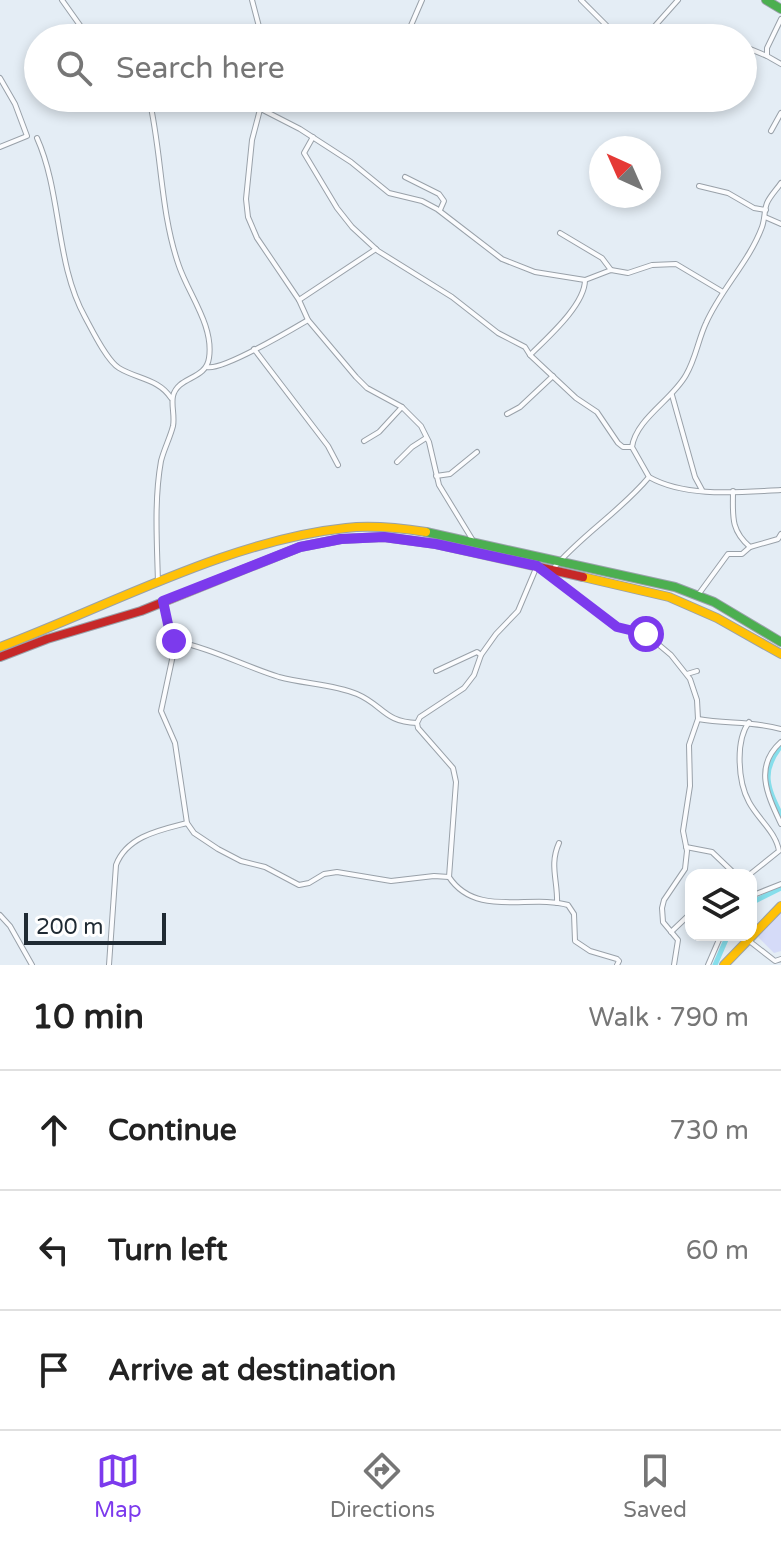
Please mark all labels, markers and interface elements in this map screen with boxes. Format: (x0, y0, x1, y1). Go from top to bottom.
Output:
search box (24, 24, 757, 112)
icon: search (52, 46, 96, 90)
text: Search here (116, 50, 285, 87)
north arrow (589, 136, 661, 208)
route start (628, 616, 664, 652)
route end (156, 623, 192, 659)
map controls (685, 869, 757, 941)
button: layers (685, 869, 757, 941)
scale bar (24, 909, 166, 945)
text: 200 m (36, 914, 103, 940)
text: 10 min (32, 997, 144, 1038)
text: Walk · 790 m (589, 1002, 749, 1033)
icon: ahead (32, 1108, 76, 1152)
text: Continue (108, 1112, 237, 1149)
text: 730 m (669, 1115, 749, 1146)
icon: left (32, 1228, 76, 1272)
text: Turn left (108, 1232, 227, 1269)
text: 60 m (686, 1235, 749, 1266)
icon: arrive (32, 1348, 76, 1392)
text: Arrive at destination (108, 1352, 396, 1389)
tab: Map (94, 1449, 142, 1523)
tab: Directions (330, 1449, 435, 1523)
tab: Saved (623, 1449, 687, 1523)

